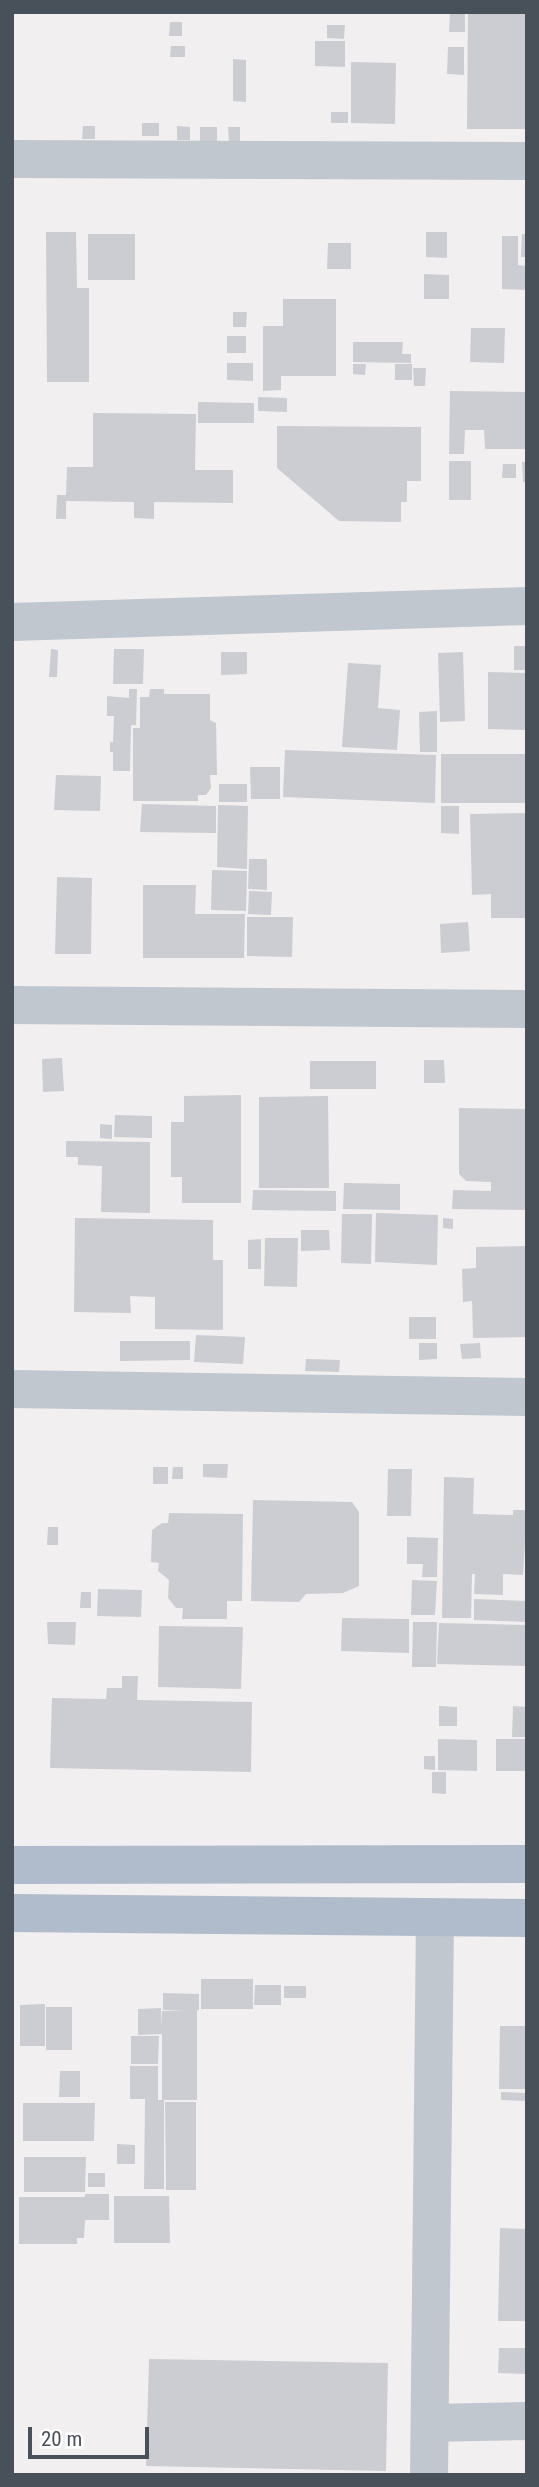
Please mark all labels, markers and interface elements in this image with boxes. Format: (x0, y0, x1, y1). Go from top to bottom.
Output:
scale bar (32, 2414, 152, 2458)
text: 20 m (41, 2427, 82, 2451)

